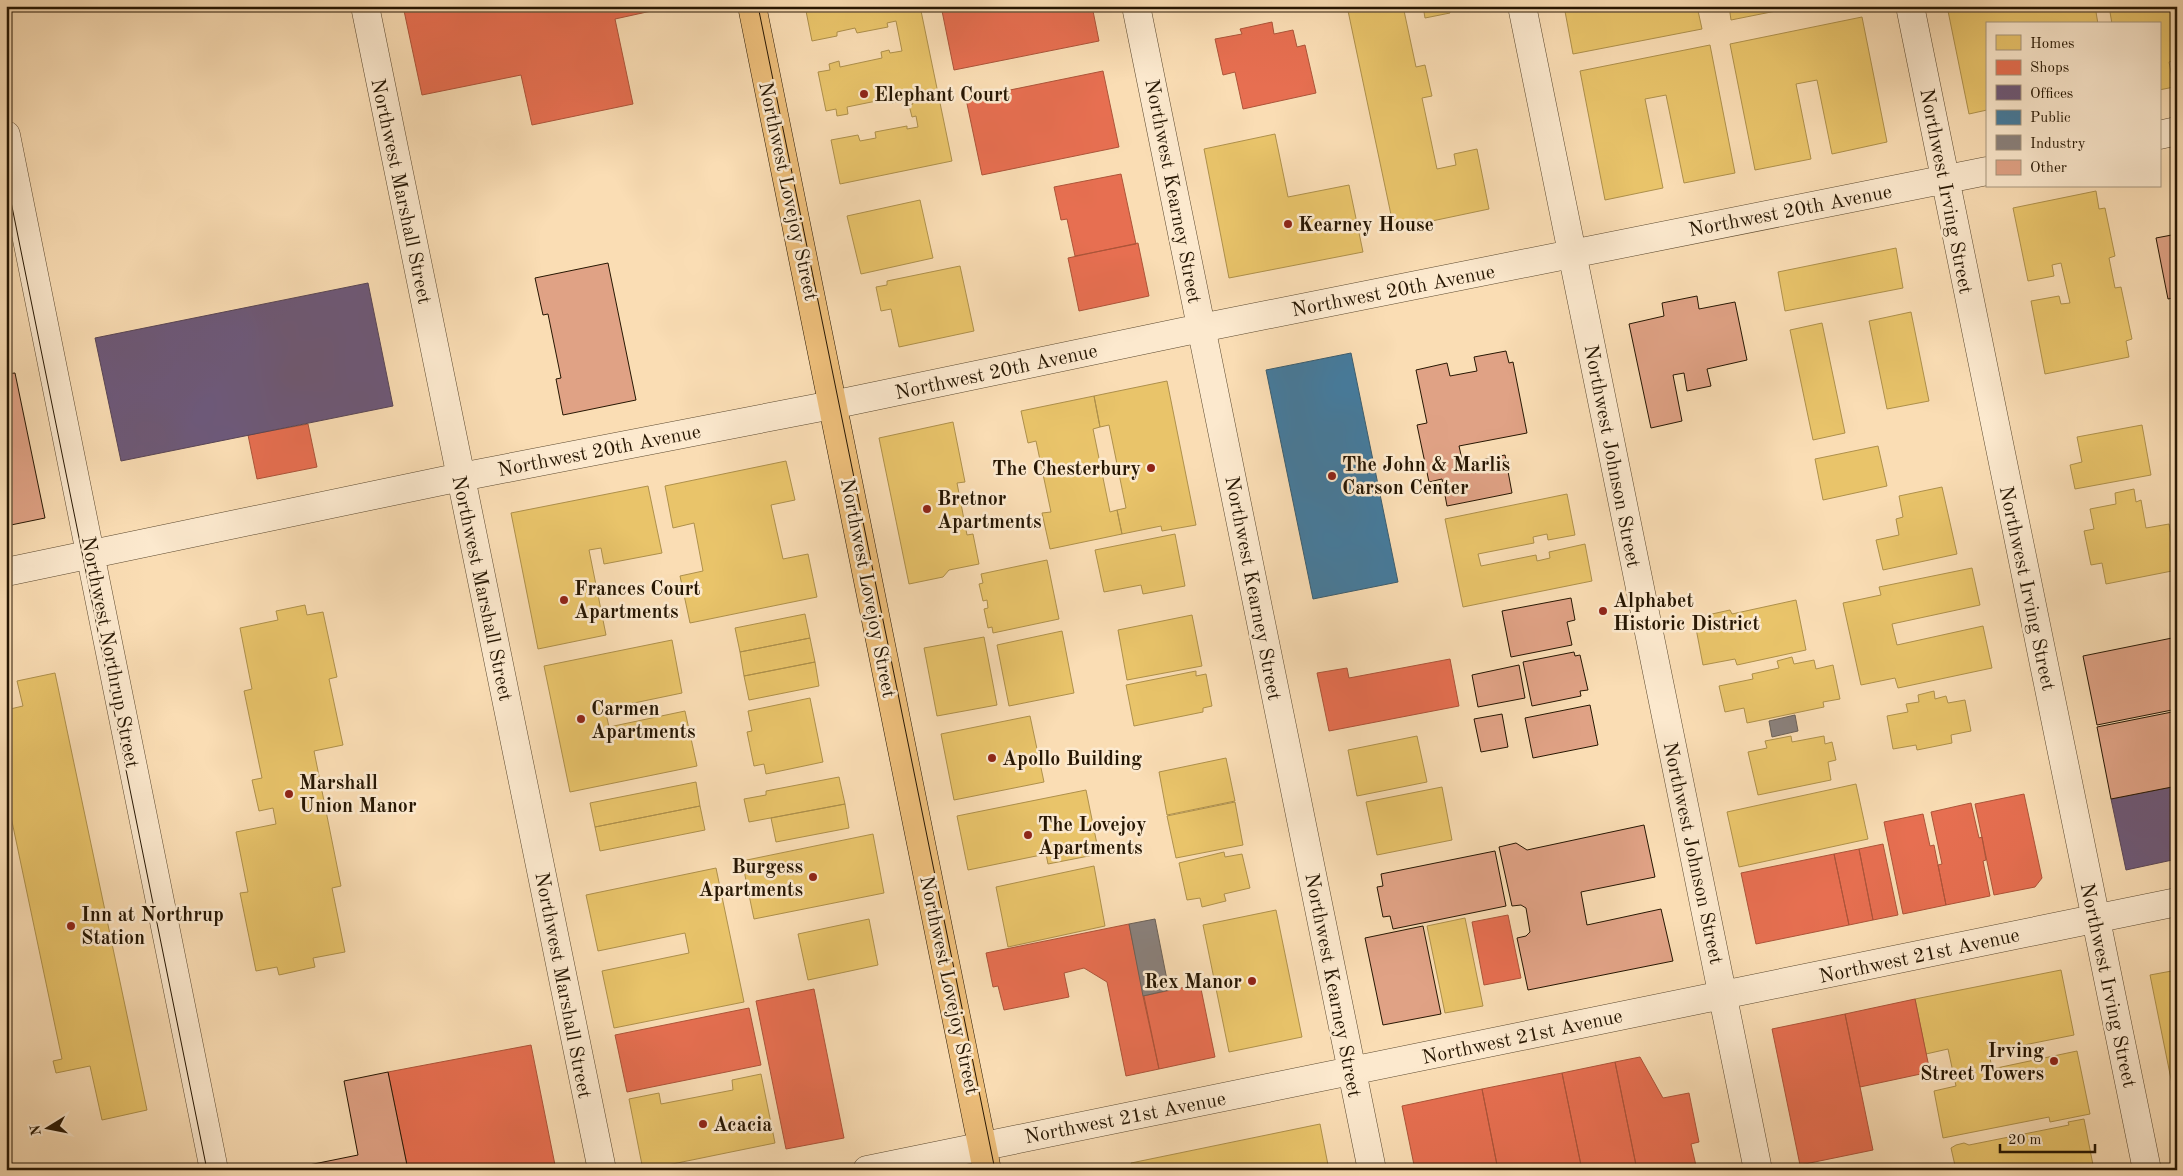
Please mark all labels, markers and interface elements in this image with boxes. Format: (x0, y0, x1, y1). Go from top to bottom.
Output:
legend (1986, 22, 2160, 188)
text: Homes (2030, 37, 2075, 52)
text: Shops (2030, 61, 2069, 76)
street label: Northwest Marshall Street (366, 77, 434, 306)
street label: Northwest Kearney Street (1140, 78, 1204, 305)
street label: Northwest Lovejoy Street (754, 80, 820, 303)
place label: Elephant Court (874, 86, 1010, 106)
street label: Northwest Irving Street (1915, 87, 1975, 296)
text: Offices (2030, 87, 2073, 102)
marker: Elephant Court (858, 88, 870, 100)
text: Public (2030, 111, 2071, 126)
text: Industry (2030, 137, 2086, 152)
text: Other (2030, 161, 2067, 176)
street label: Northwest 20th Avenue (1687, 182, 1894, 241)
place label: Kearney House (1298, 216, 1434, 236)
marker: Kearney House (1282, 218, 1294, 230)
street label: Northwest 20th Avenue (1290, 262, 1497, 321)
street label: Northwest 20th Avenue (893, 342, 1100, 404)
street label: Northwest Johnson Street (1580, 343, 1642, 570)
street label: Northwest 20th Avenue (496, 422, 703, 481)
place label: The John & Marlis Carson Center (1342, 456, 1510, 499)
place label: The Chesterbury (992, 460, 1141, 480)
marker: The Chesterbury (1145, 462, 1157, 474)
marker: The John & Marlis Carson Center (1326, 470, 1338, 482)
street label: Northwest Marshall Street (447, 474, 515, 703)
street label: Northwest Kearney Street (1220, 475, 1284, 702)
street label: Northwest Lovejoy Street (836, 477, 898, 700)
street label: Northwest Irving Street (1995, 484, 2058, 693)
place label: Bretnor Apartments (937, 490, 1042, 533)
marker: Bretnor Apartments (921, 503, 933, 515)
street label: Northwest Northrup Street (77, 535, 141, 770)
place label: Frances Court Apartments (574, 580, 701, 623)
place label: Alphabet Historic District (1613, 592, 1760, 635)
marker: Frances Court Apartments (558, 594, 570, 606)
marker: Alphabet Historic District (1597, 605, 1609, 617)
place label: Carmen Apartments (591, 700, 696, 743)
marker: Carmen Apartments (575, 713, 587, 725)
street label: Northwest Johnson Street (1659, 740, 1725, 966)
place label: Apollo Building (1002, 750, 1142, 770)
marker: Apollo Building (986, 752, 998, 764)
place label: Marshall Union Manor (299, 774, 417, 817)
marker: Marshall Union Manor (283, 788, 295, 800)
place label: The Lovejoy Apartments (1038, 816, 1147, 859)
marker: The Lovejoy Apartments (1022, 829, 1034, 841)
place label: Burgess Apartments (698, 858, 803, 901)
street label: Northwest Marshall Street (530, 871, 594, 1100)
marker: Burgess Apartments (807, 871, 819, 883)
street label: Northwest Kearney Street (1300, 872, 1364, 1099)
street label: Northwest Lovejoy Street (915, 874, 981, 1097)
street label: Northwest Irving Street (2076, 881, 2139, 1090)
place label: Inn at Northrup Station (81, 906, 224, 949)
marker: Inn at Northrup Station (65, 920, 77, 932)
street label: Northwest 21st Avenue (1817, 926, 2021, 988)
place label: Rex Manor (1144, 973, 1242, 993)
marker: Rex Manor (1246, 975, 1258, 987)
street label: Northwest 21st Avenue (1420, 1007, 1624, 1069)
place label: Irving Street Towers (1920, 1042, 2044, 1085)
marker: Irving Street Towers (2048, 1055, 2060, 1067)
street label: Northwest 21st Avenue (1023, 1090, 1228, 1148)
north arrow (22, 1104, 72, 1154)
place label: Acacia (713, 1116, 772, 1136)
marker: Acacia (697, 1118, 709, 1130)
scale bar (2000, 1121, 2096, 1153)
text: N (28, 1123, 44, 1137)
text: 20 m (2008, 1133, 2042, 1148)

